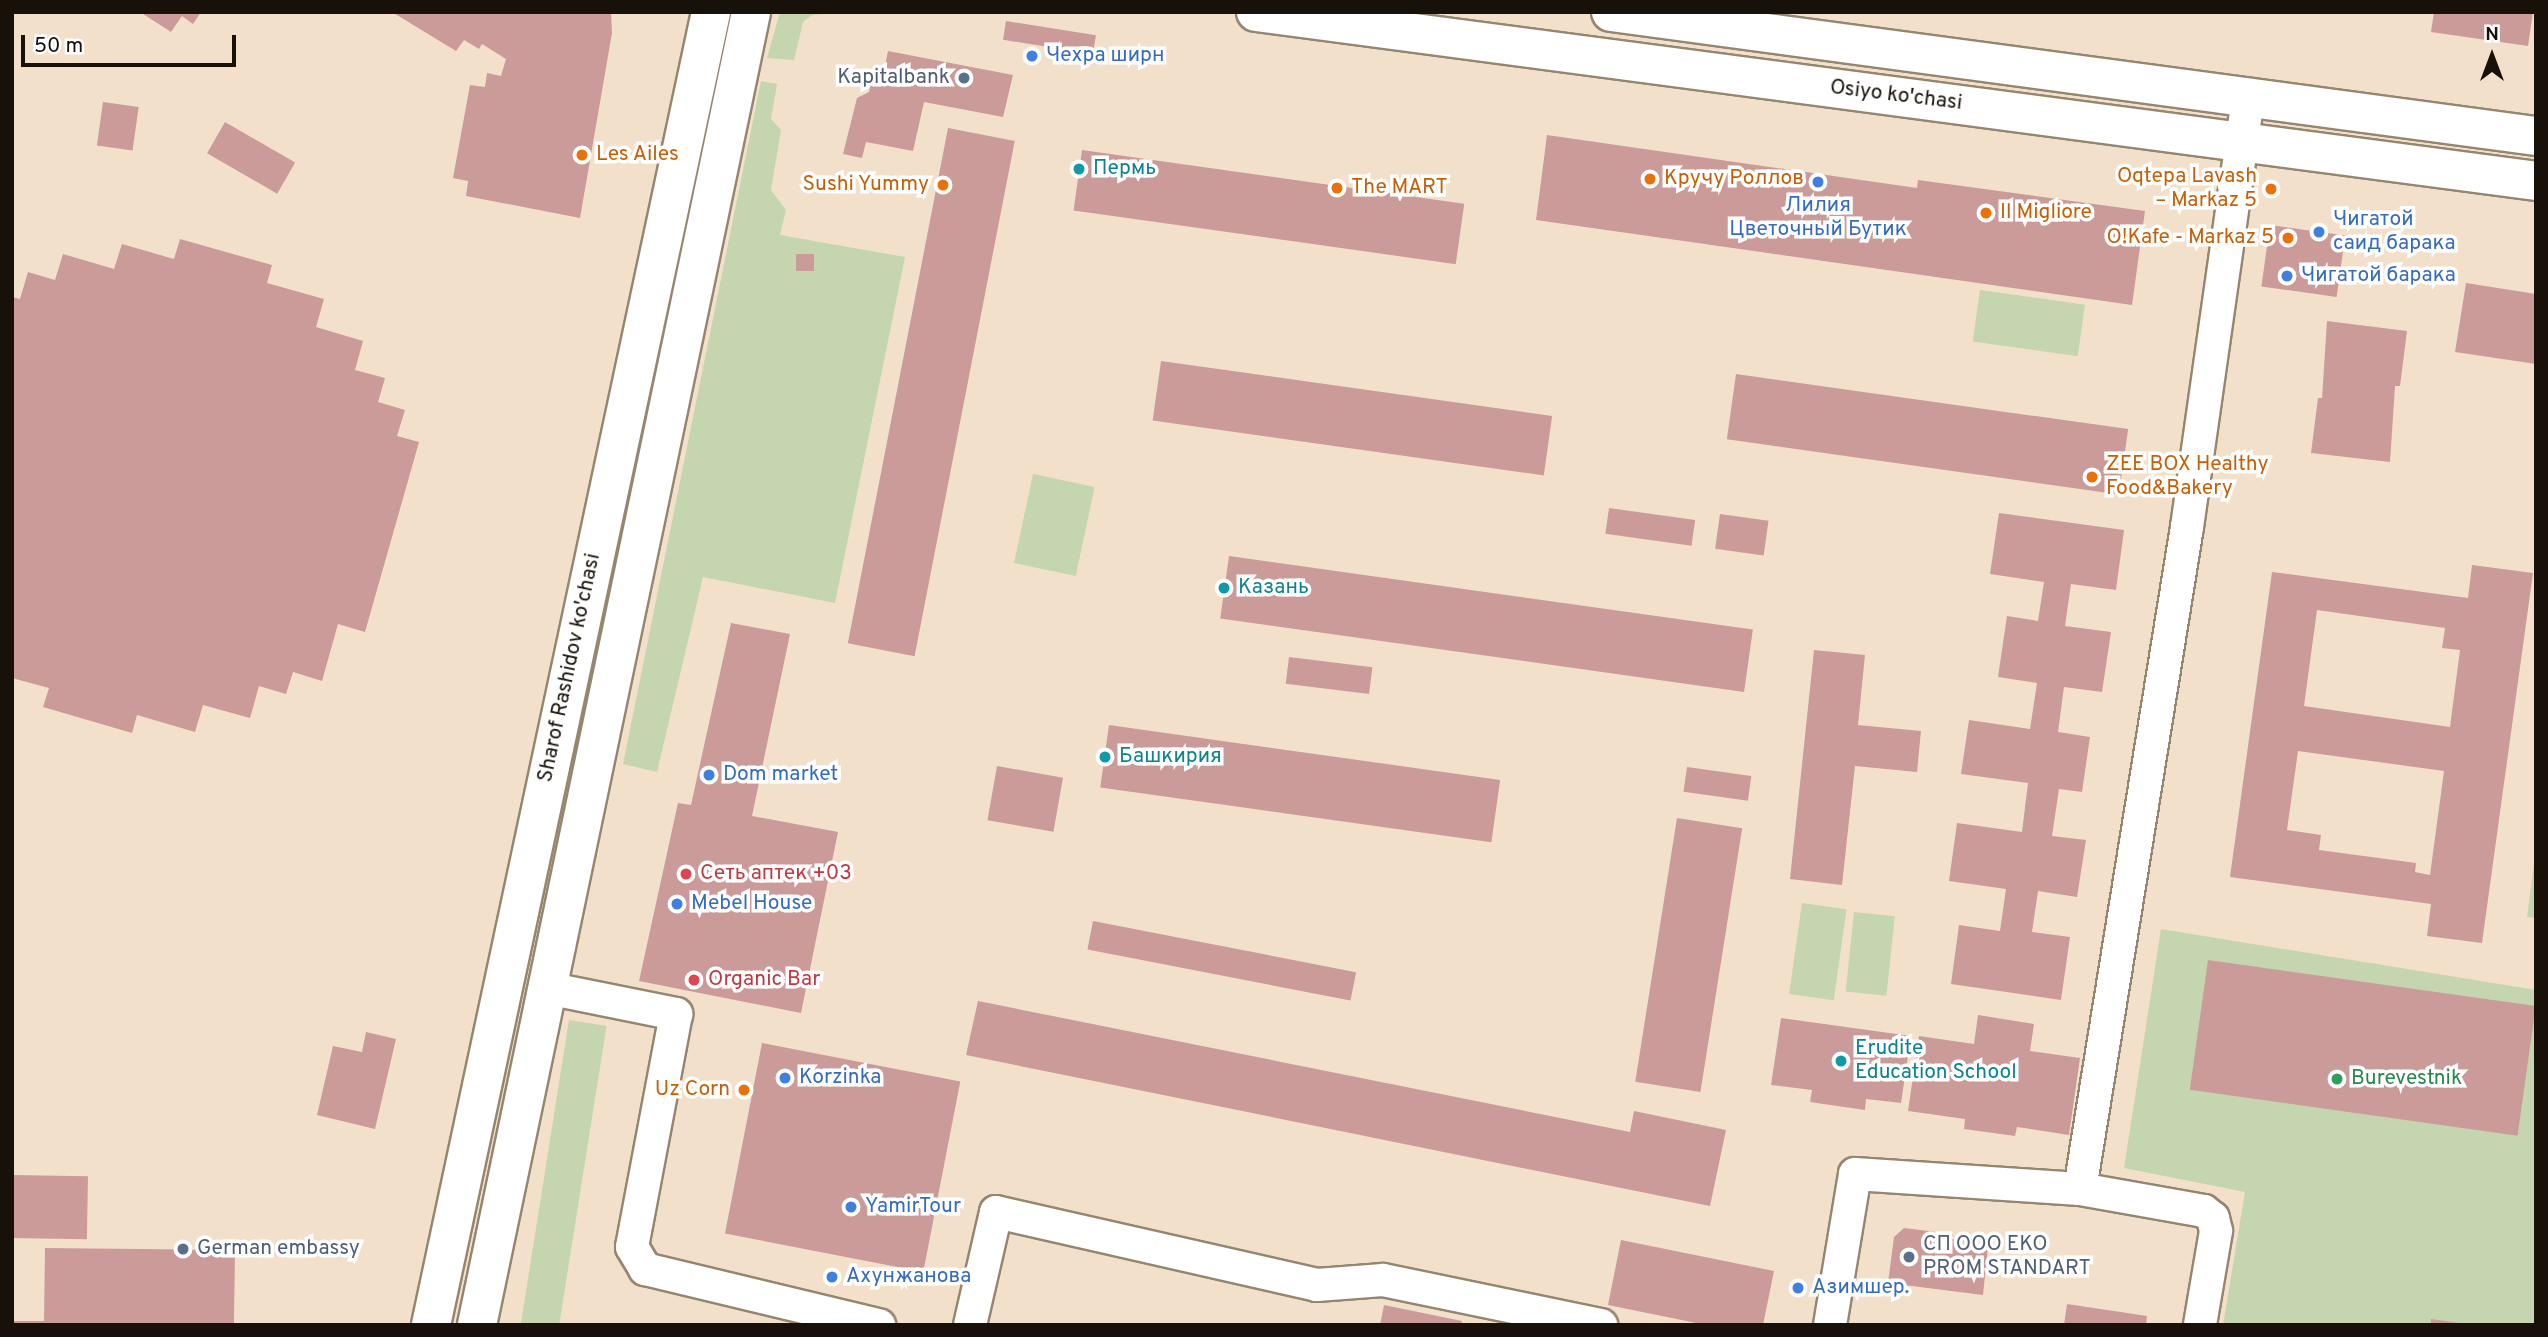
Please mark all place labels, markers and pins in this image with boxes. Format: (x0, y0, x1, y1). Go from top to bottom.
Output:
place label: Чехра ширн (1046, 43, 1164, 69)
marker: Чехра ширн (1024, 48, 1040, 64)
place label: Kapitalbank (837, 65, 950, 91)
marker: Kapitalbank (956, 70, 972, 86)
place label: Les Ailes (596, 142, 680, 168)
marker: Les Ailes (574, 147, 590, 163)
place label: Пермь (1093, 156, 1156, 182)
marker: Пермь (1071, 161, 1087, 177)
place label: Oqtepa Lavash – Markaz 5 (2117, 164, 2257, 214)
place label: Кручу Роллов (1664, 166, 1804, 192)
marker: Кручу Роллов (1642, 171, 1658, 187)
place label: Sushi Yummy (802, 172, 929, 198)
marker: Лилия Цветочный Бутик (1810, 174, 1826, 190)
place label: The MART (1351, 175, 1448, 201)
marker: Sushi Yummy (935, 177, 951, 193)
marker: The MART (1329, 180, 1345, 196)
marker: Oqtepa Lavash – Markaz 5 (2263, 181, 2279, 197)
place label: Лилия Цветочный Бутик (1729, 193, 1907, 243)
place label: Il Migliore (2000, 200, 2092, 226)
marker: Il Migliore (1978, 205, 1994, 221)
place label: Чигатой саид барака (2333, 207, 2455, 257)
marker: Чигатой саид барака (2311, 224, 2327, 240)
place label: O!Kafe - Markaz 5 (2106, 225, 2274, 251)
marker: O!Kafe - Markaz 5 (2280, 230, 2296, 246)
place label: Чигатой барака (2301, 263, 2456, 289)
marker: Чигатой барака (2279, 268, 2295, 284)
place label: ZEE BOX Healthy Food&Bakery (2106, 452, 2269, 502)
marker: ZEE BOX Healthy Food&Bakery (2084, 469, 2100, 485)
place label: Казань (1238, 575, 1309, 601)
marker: Казань (1216, 580, 1232, 596)
place label: Башкирия (1119, 744, 1222, 770)
marker: Башкирия (1097, 749, 1113, 765)
place label: Dom market (723, 762, 838, 788)
marker: Dom market (701, 767, 717, 783)
place label: Сеть аптек +03 (700, 861, 852, 887)
marker: Сеть аптек +03 (678, 866, 694, 882)
place label: Mebel House (691, 891, 812, 917)
marker: Mebel House (669, 896, 685, 912)
place label: Organic Bar (708, 967, 820, 993)
marker: Organic Bar (686, 972, 702, 988)
place label: Erudite Education School (1855, 1036, 2017, 1086)
marker: Erudite Education School (1833, 1053, 1849, 1069)
place label: Korzinka (799, 1065, 881, 1091)
place label: Burevestnik (2351, 1066, 2462, 1092)
marker: Korzinka (777, 1070, 793, 1086)
marker: Burevestnik (2329, 1071, 2345, 1087)
place label: Uz Corn (655, 1077, 730, 1103)
marker: Uz Corn (736, 1082, 752, 1098)
place label: YamirTour (865, 1194, 961, 1220)
marker: YamirTour (843, 1199, 859, 1215)
place label: СП ООО EKO PROM STANDART (1923, 1232, 2091, 1282)
place label: German embassy (197, 1236, 360, 1262)
marker: German embassy (175, 1241, 191, 1257)
marker: СП ООО EKO PROM STANDART (1901, 1249, 1917, 1265)
place label: Ахунжанова (846, 1264, 971, 1290)
marker: Ахунжанова (824, 1269, 840, 1285)
place label: Азимшер. (1812, 1275, 1909, 1301)
marker: Азимшер. (1790, 1280, 1806, 1296)

